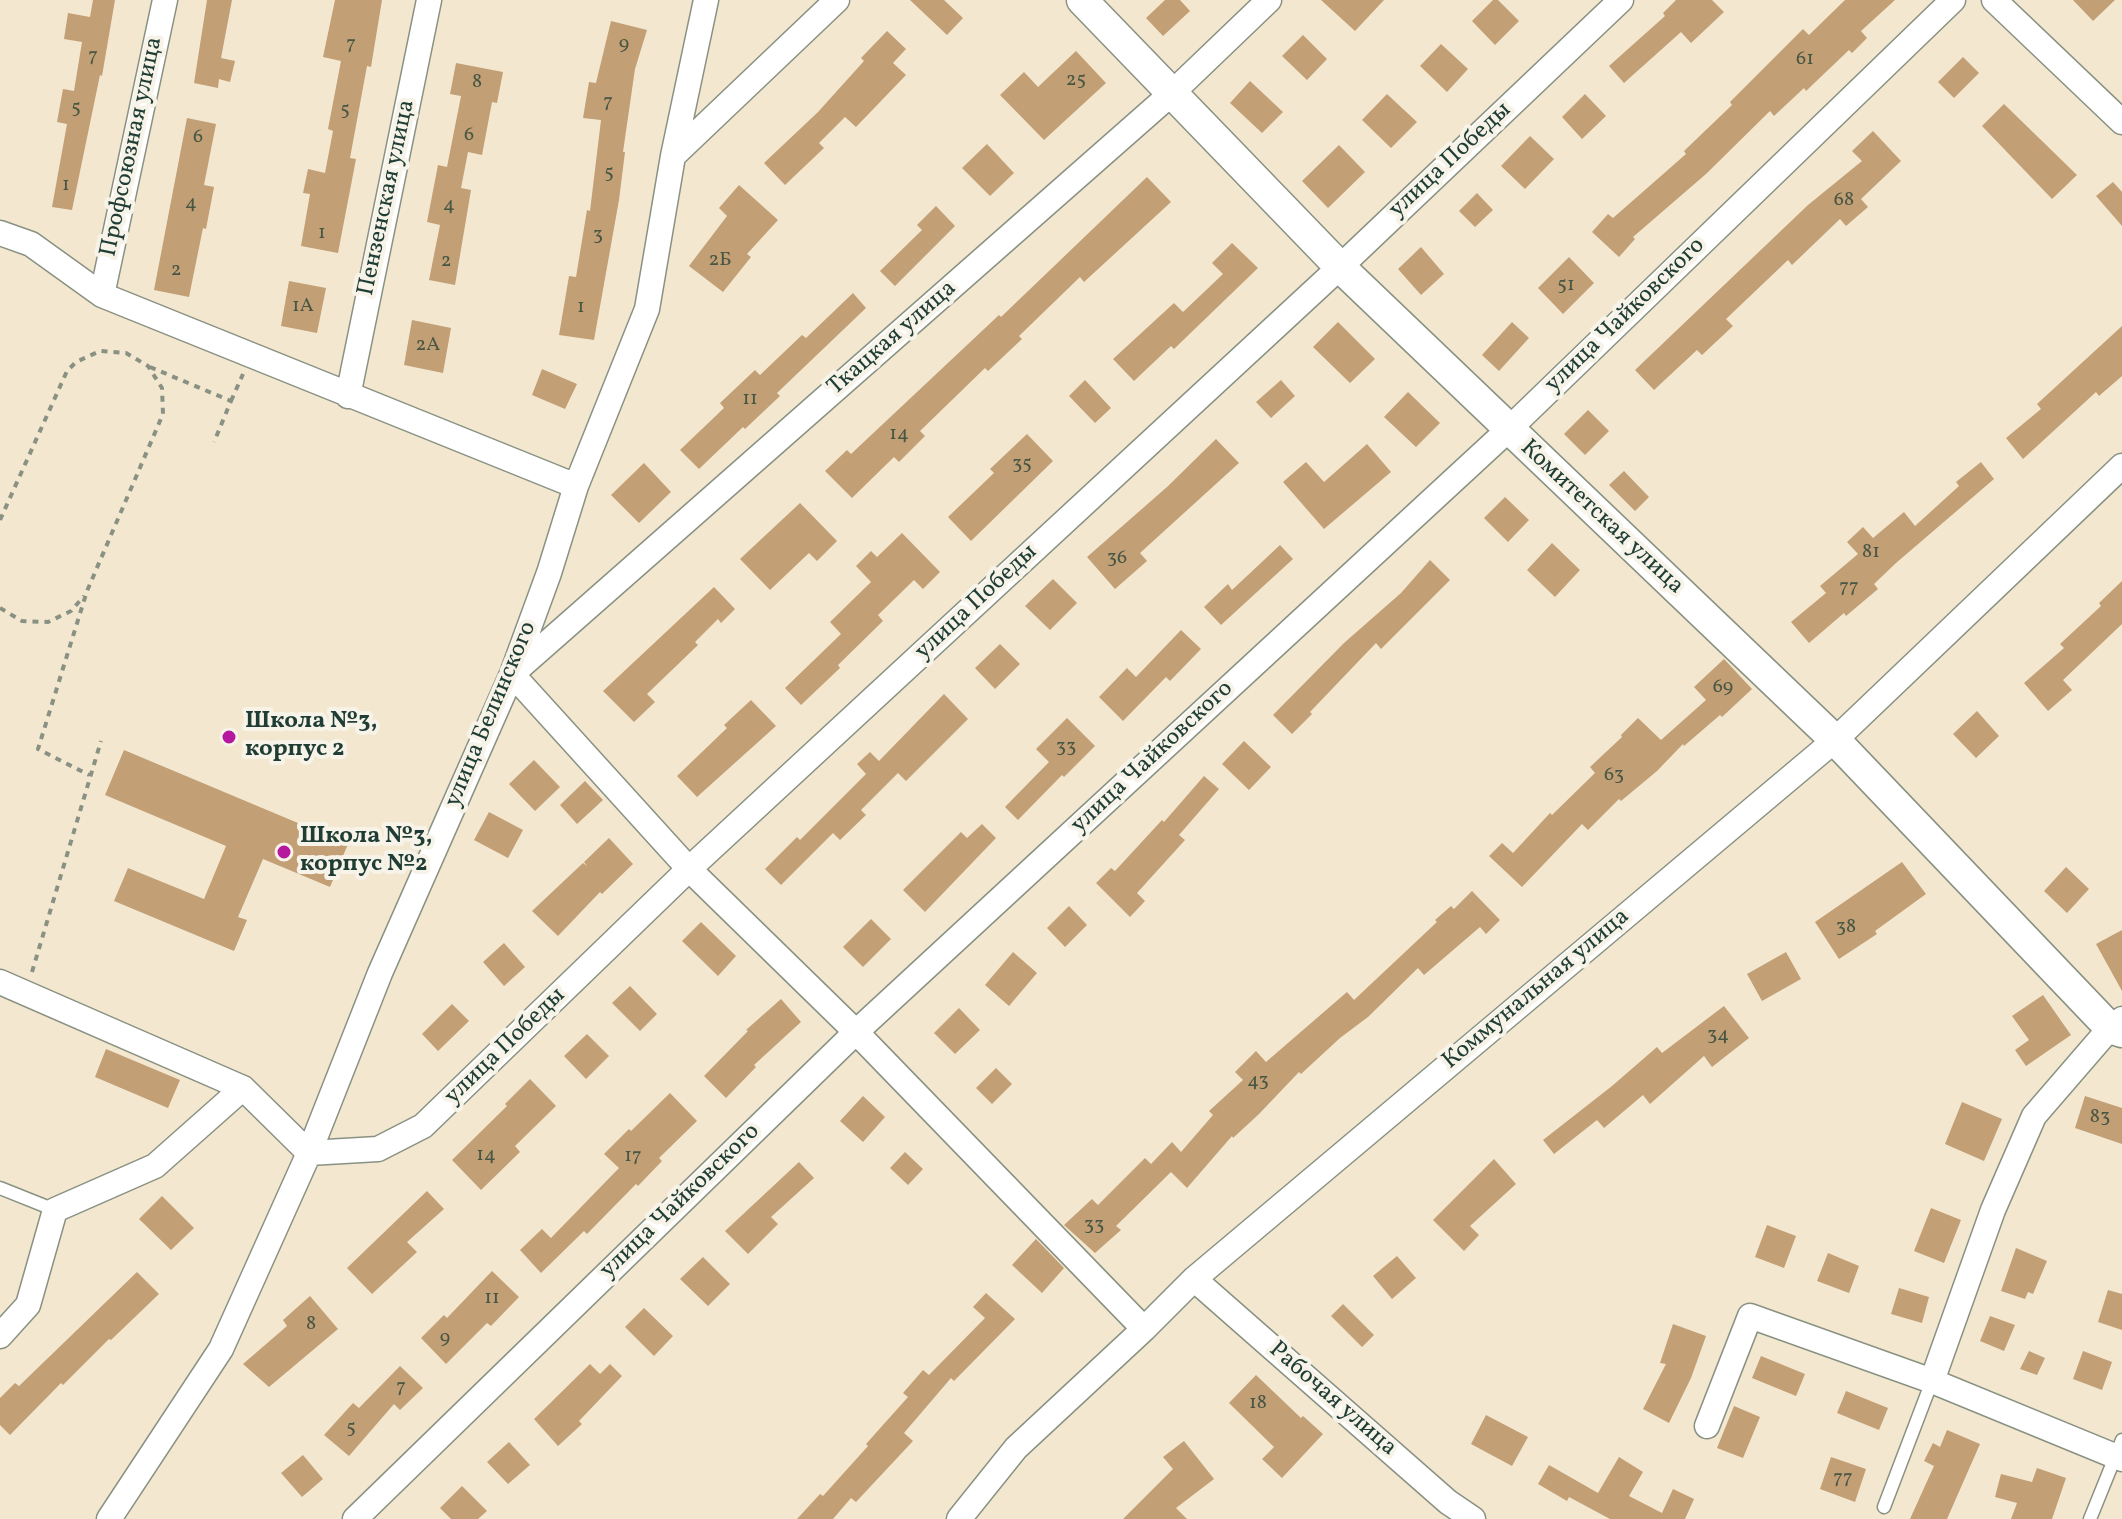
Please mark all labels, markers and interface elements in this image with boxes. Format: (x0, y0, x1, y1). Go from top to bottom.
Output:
house number: 7 (346, 33, 356, 57)
house number: 9 (619, 33, 629, 57)
street label: Профсоюзная улица (96, 35, 170, 259)
house number: 7 (88, 45, 98, 69)
house number: 61 (1796, 48, 1814, 72)
house number: 25 (1066, 69, 1086, 93)
house number: 8 (472, 71, 482, 95)
house number: 7 (603, 91, 613, 115)
house number: 5 (71, 97, 81, 121)
street label: Пензенская улица (353, 97, 423, 299)
street label: улица Победы (1384, 97, 1518, 225)
house number: 5 (340, 99, 350, 123)
house number: 6 (464, 124, 474, 148)
house number: 6 (193, 126, 203, 150)
house number: 5 (604, 162, 614, 186)
house number: 1 (62, 174, 70, 198)
house number: 68 (1834, 189, 1854, 213)
house number: 4 (185, 192, 197, 216)
house number: 4 (443, 194, 455, 218)
house number: 1 (318, 222, 326, 246)
house number: 3 (593, 224, 603, 248)
street label: улица Чайковского (1540, 232, 1712, 400)
house number: 2Б (708, 249, 732, 273)
house number: 2 (441, 250, 451, 274)
house number: 2 (171, 259, 181, 283)
house number: 51 (1557, 274, 1575, 298)
street label: Ткацкая улица (823, 275, 963, 403)
house number: 1А (292, 295, 314, 319)
house number: 1 (577, 296, 585, 320)
house number: 2А (416, 334, 440, 358)
house number: 11 (742, 388, 758, 412)
house number: 14 (889, 423, 909, 447)
street label: Комитетская улица (1513, 435, 1689, 601)
house number: 35 (1012, 453, 1032, 477)
street label: улица Победы (910, 539, 1044, 667)
house number: 81 (1862, 541, 1880, 565)
house number: 36 (1107, 547, 1127, 571)
house number: 77 (1839, 576, 1859, 600)
street label: улица Белинского (440, 618, 544, 812)
street label: улица Чайковского (1066, 675, 1240, 841)
house number: 69 (1713, 676, 1733, 700)
place label: Школа №3, корпус 2 (245, 709, 377, 765)
marker: Школа №3, корпус 2 (220, 728, 238, 746)
house number: 33 (1056, 736, 1076, 760)
house number: 63 (1604, 764, 1624, 788)
place label: Школа №3, корпус №2 (300, 824, 432, 880)
marker: Школа №3, корпус №2 (275, 843, 293, 861)
street label: Коммунальная улица (1438, 903, 1636, 1077)
house number: 38 (1836, 916, 1856, 940)
street label: улица Победы (440, 982, 572, 1112)
house number: 34 (1707, 1024, 1729, 1048)
house number: 43 (1247, 1070, 1269, 1094)
house number: 83 (2090, 1106, 2110, 1130)
street label: улица Чайковского (595, 1118, 767, 1286)
house number: 14 (476, 1144, 496, 1168)
house number: 17 (624, 1145, 642, 1169)
house number: 33 (1084, 1214, 1104, 1238)
house number: 11 (484, 1287, 500, 1311)
house number: 8 (306, 1313, 316, 1337)
house number: 9 (440, 1327, 450, 1351)
street label: Рабочая улица (1262, 1337, 1402, 1463)
house number: 7 (396, 1376, 406, 1400)
house number: 18 (1249, 1392, 1267, 1416)
house number: 5 (346, 1417, 356, 1441)
house number: 77 (1833, 1467, 1853, 1491)

